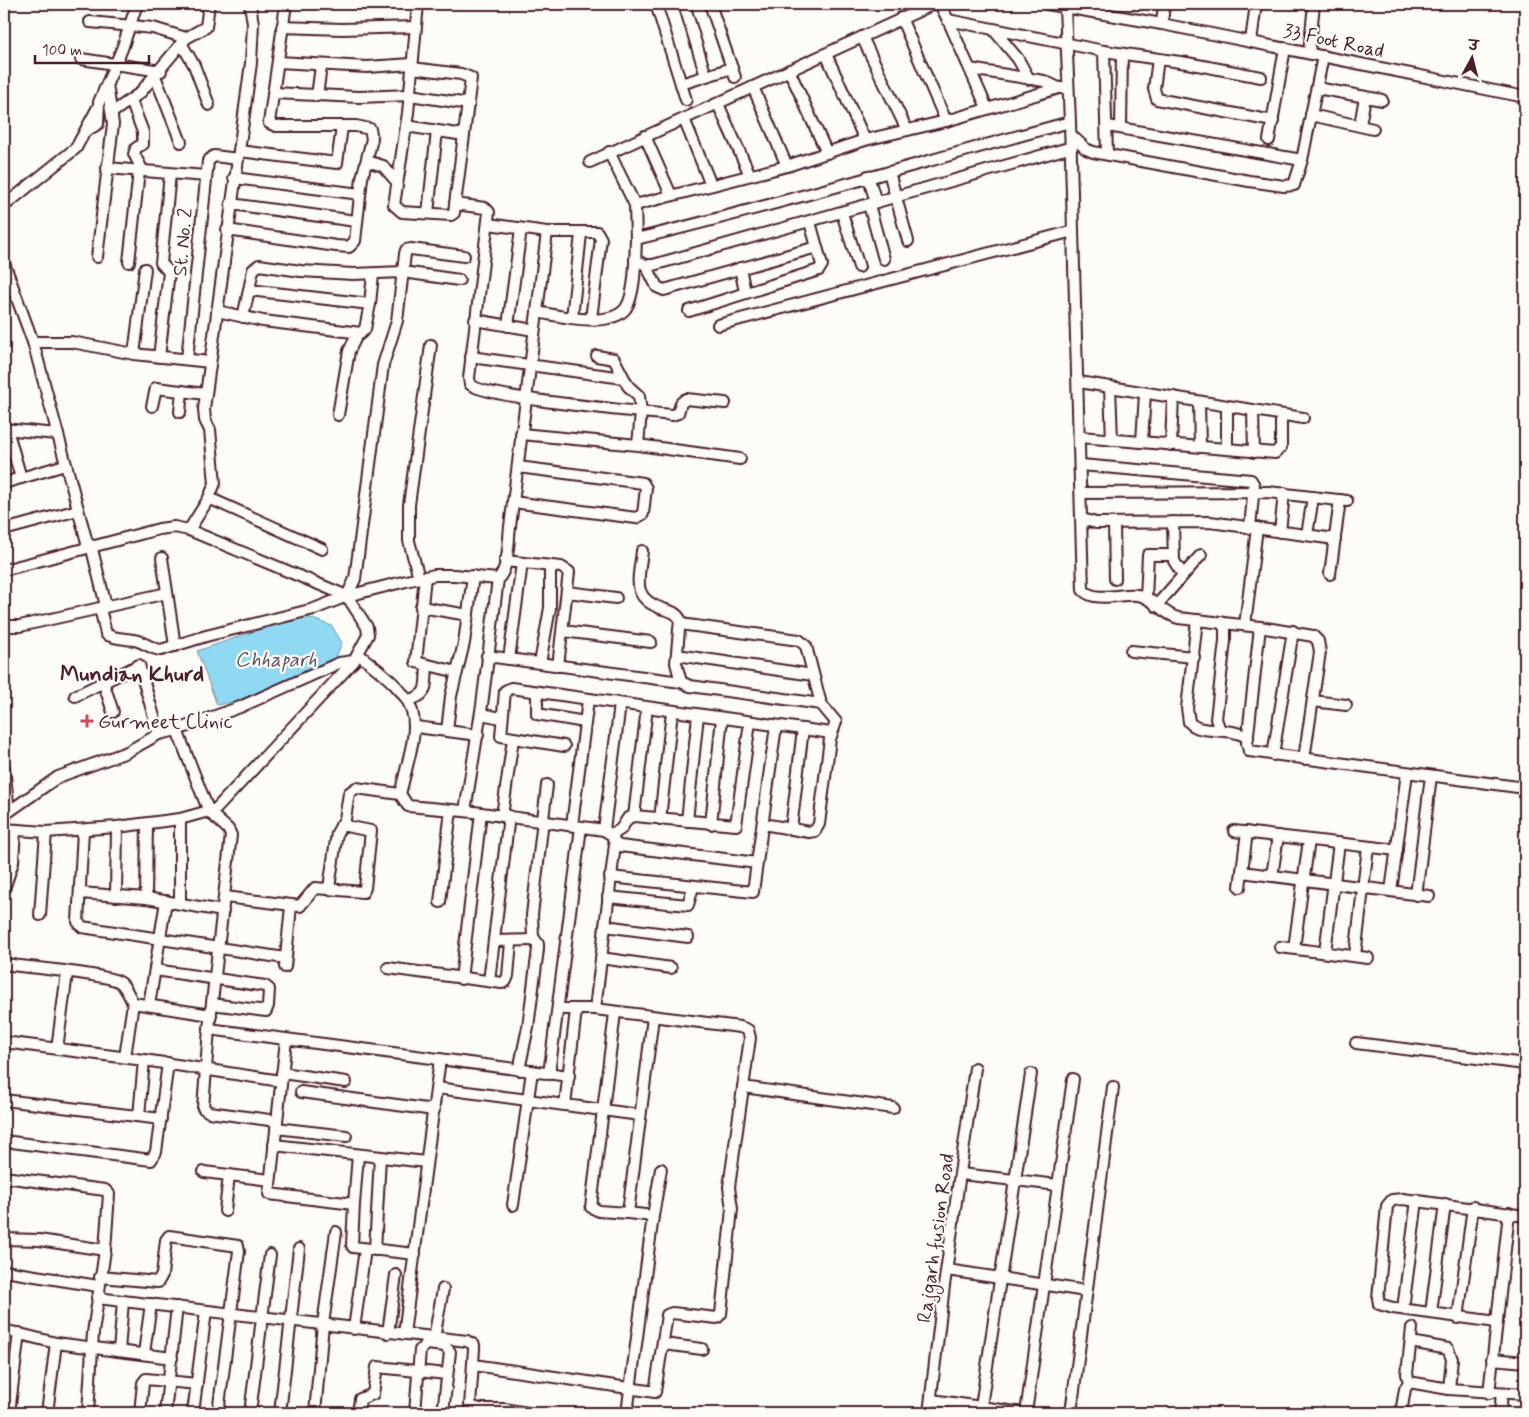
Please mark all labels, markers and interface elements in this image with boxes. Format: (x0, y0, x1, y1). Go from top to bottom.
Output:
street label: 33 Foot Road (1281, 18, 1386, 65)
scale bar (35, 32, 149, 64)
north arrow (1446, 32, 1496, 82)
text: उ (1466, 36, 1481, 56)
text: 100 m (42, 41, 82, 61)
street label: St. No. 2 (167, 207, 200, 278)
water label: Chhaparh (235, 646, 317, 674)
district label: Mundian Khurd (60, 661, 204, 689)
place label: Gurmeet Clinic (98, 709, 233, 736)
marker: Gurmeet Clinic (80, 714, 94, 728)
street label: Rajgarh fusion Road (911, 1152, 963, 1325)

